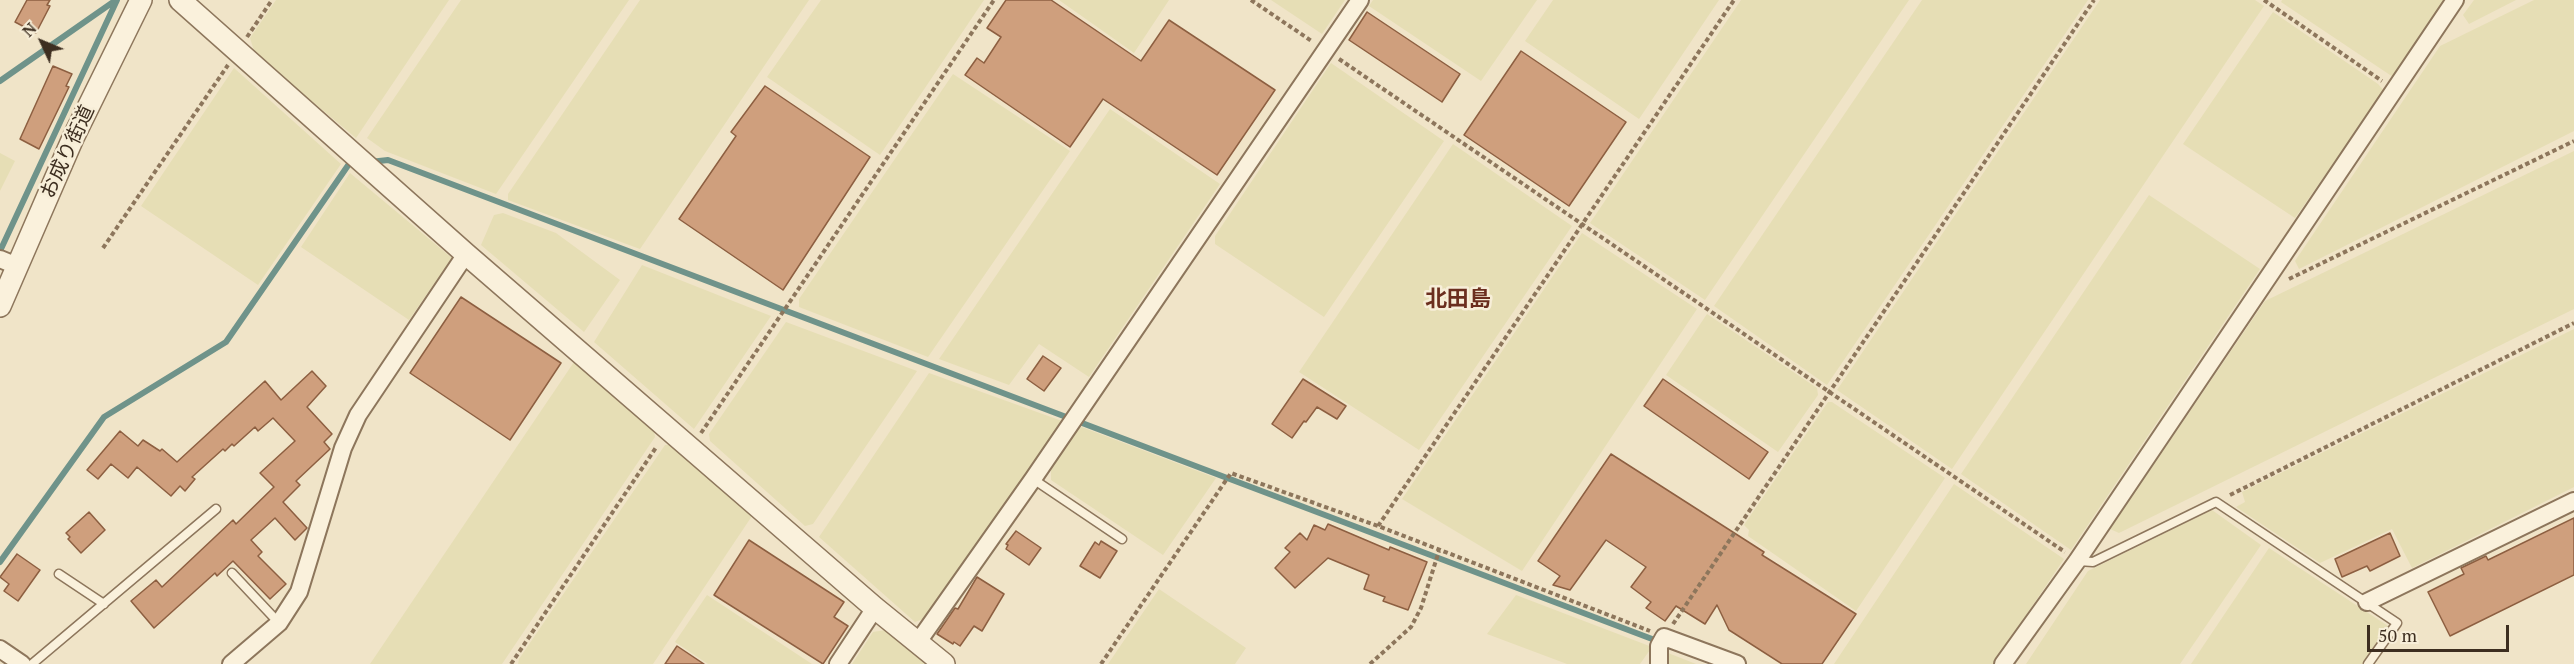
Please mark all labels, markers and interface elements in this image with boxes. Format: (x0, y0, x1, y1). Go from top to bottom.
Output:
north arrow (12, 12, 72, 72)
text: N (17, 17, 41, 42)
street label: お成り街道 (36, 102, 100, 202)
district label: 北田島 (1425, 287, 1491, 313)
scale bar (2370, 613, 2512, 651)
text: 50 m (2378, 623, 2417, 647)

